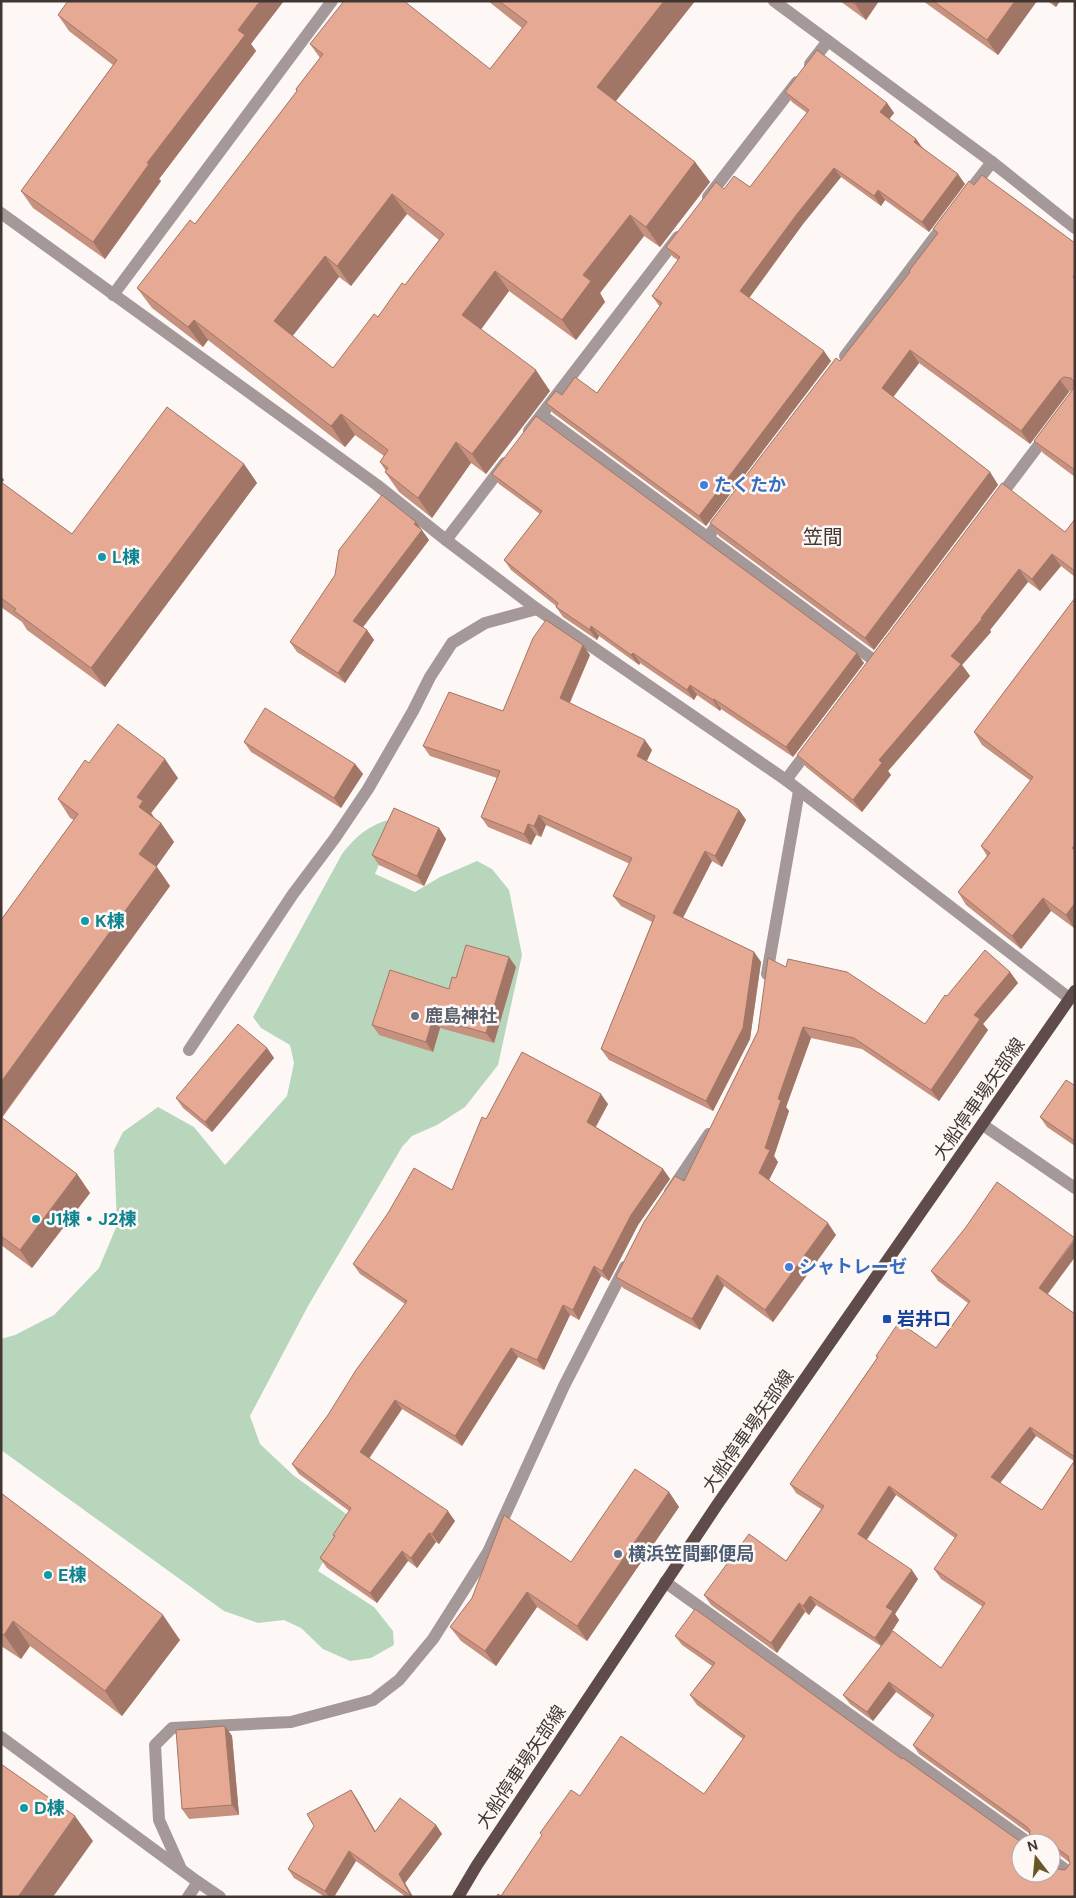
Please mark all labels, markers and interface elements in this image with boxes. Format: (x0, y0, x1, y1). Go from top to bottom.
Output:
place label: たくたか (714, 473, 786, 497)
marker: たくたか (698, 479, 710, 491)
district label: 笠間 (803, 524, 843, 550)
place label: L棟 (112, 545, 140, 569)
marker: L棟 (96, 551, 108, 563)
place label: K棟 (95, 909, 125, 933)
marker: K棟 (79, 915, 91, 927)
place label: 鹿島神社 (425, 1004, 497, 1028)
marker: 鹿島神社 (409, 1010, 421, 1022)
street label: 大船停車場矢部線 (928, 1033, 1030, 1165)
place label: J1棟・J2棟 (46, 1207, 136, 1231)
marker: J1棟・J2棟 (30, 1213, 42, 1225)
place label: シャトレーゼ (799, 1255, 907, 1279)
marker: シャトレーゼ (783, 1261, 795, 1273)
place label: 岩井口 (897, 1307, 951, 1331)
marker: 岩井口 (881, 1313, 893, 1325)
street label: 大船停車場矢部線 (697, 1365, 799, 1497)
place label: 横浜笠間郵便局 (628, 1542, 754, 1566)
marker: 横浜笠間郵便局 (612, 1548, 624, 1560)
place label: E棟 (58, 1563, 87, 1587)
marker: E棟 (42, 1569, 54, 1581)
street label: 大船停車場矢部線 (471, 1701, 571, 1833)
place label: D棟 (34, 1796, 65, 1820)
marker: D棟 (18, 1802, 30, 1814)
north arrow (1011, 1833, 1061, 1883)
text: N (1025, 1835, 1040, 1856)

